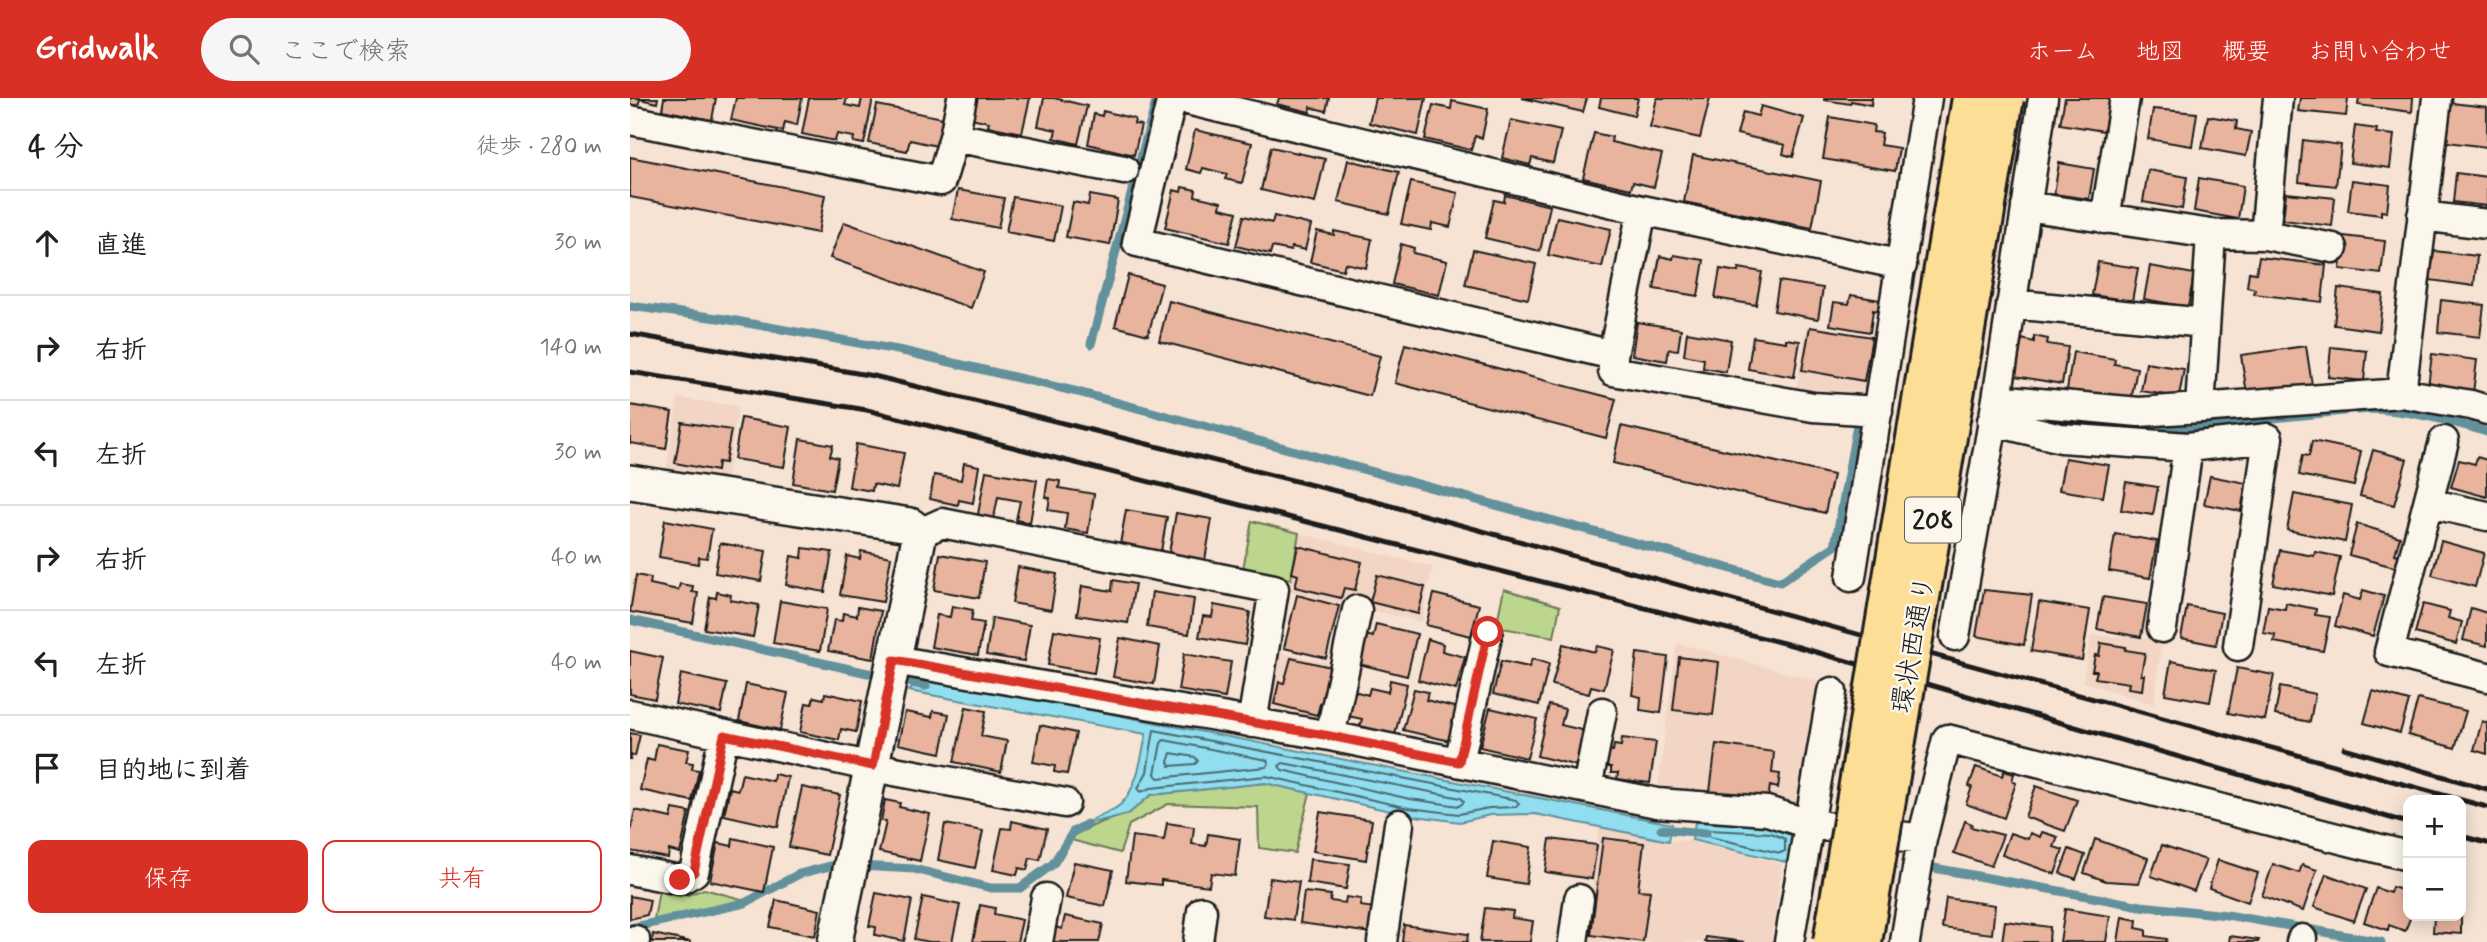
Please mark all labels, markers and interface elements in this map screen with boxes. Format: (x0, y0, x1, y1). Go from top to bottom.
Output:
search box (201, 18, 691, 81)
text: Gridwalk (35, 27, 159, 71)
icon: search (225, 30, 263, 68)
text: ここで検索 (281, 35, 411, 69)
text: ホーム (2027, 37, 2098, 68)
text: 地図 (2136, 37, 2184, 68)
text: 概要 (2222, 37, 2270, 68)
text: お問い合わせ (2308, 37, 2452, 68)
text: 4 分 (28, 128, 84, 167)
text: 徒歩 · 280 m (476, 132, 602, 162)
icon: ahead (28, 224, 66, 262)
text: 30 m (554, 228, 602, 258)
text: 直進 (95, 229, 147, 263)
icon: right (28, 329, 66, 367)
text: 140 m (539, 333, 602, 363)
text: 右折 (95, 334, 147, 368)
icon: left (28, 434, 66, 472)
text: 30 m (554, 438, 602, 468)
text: 左折 (95, 439, 147, 473)
road number: 208 (1905, 498, 1961, 542)
icon: right (28, 539, 66, 577)
text: 40 m (551, 543, 602, 573)
text: 右折 (95, 544, 147, 578)
street label: 環状西通り (1884, 572, 1945, 717)
route start (1472, 616, 1503, 647)
icon: left (28, 644, 66, 682)
text: 40 m (551, 648, 602, 678)
text: 左折 (95, 649, 147, 683)
icon: arrive (28, 749, 66, 787)
text: 目的地に到着 (95, 754, 251, 788)
map controls (2403, 795, 2466, 921)
button: + (2403, 795, 2466, 858)
button: 保存 (28, 840, 308, 913)
button: 共有 (322, 840, 602, 913)
button: − (2403, 858, 2466, 921)
route end (664, 864, 695, 895)

